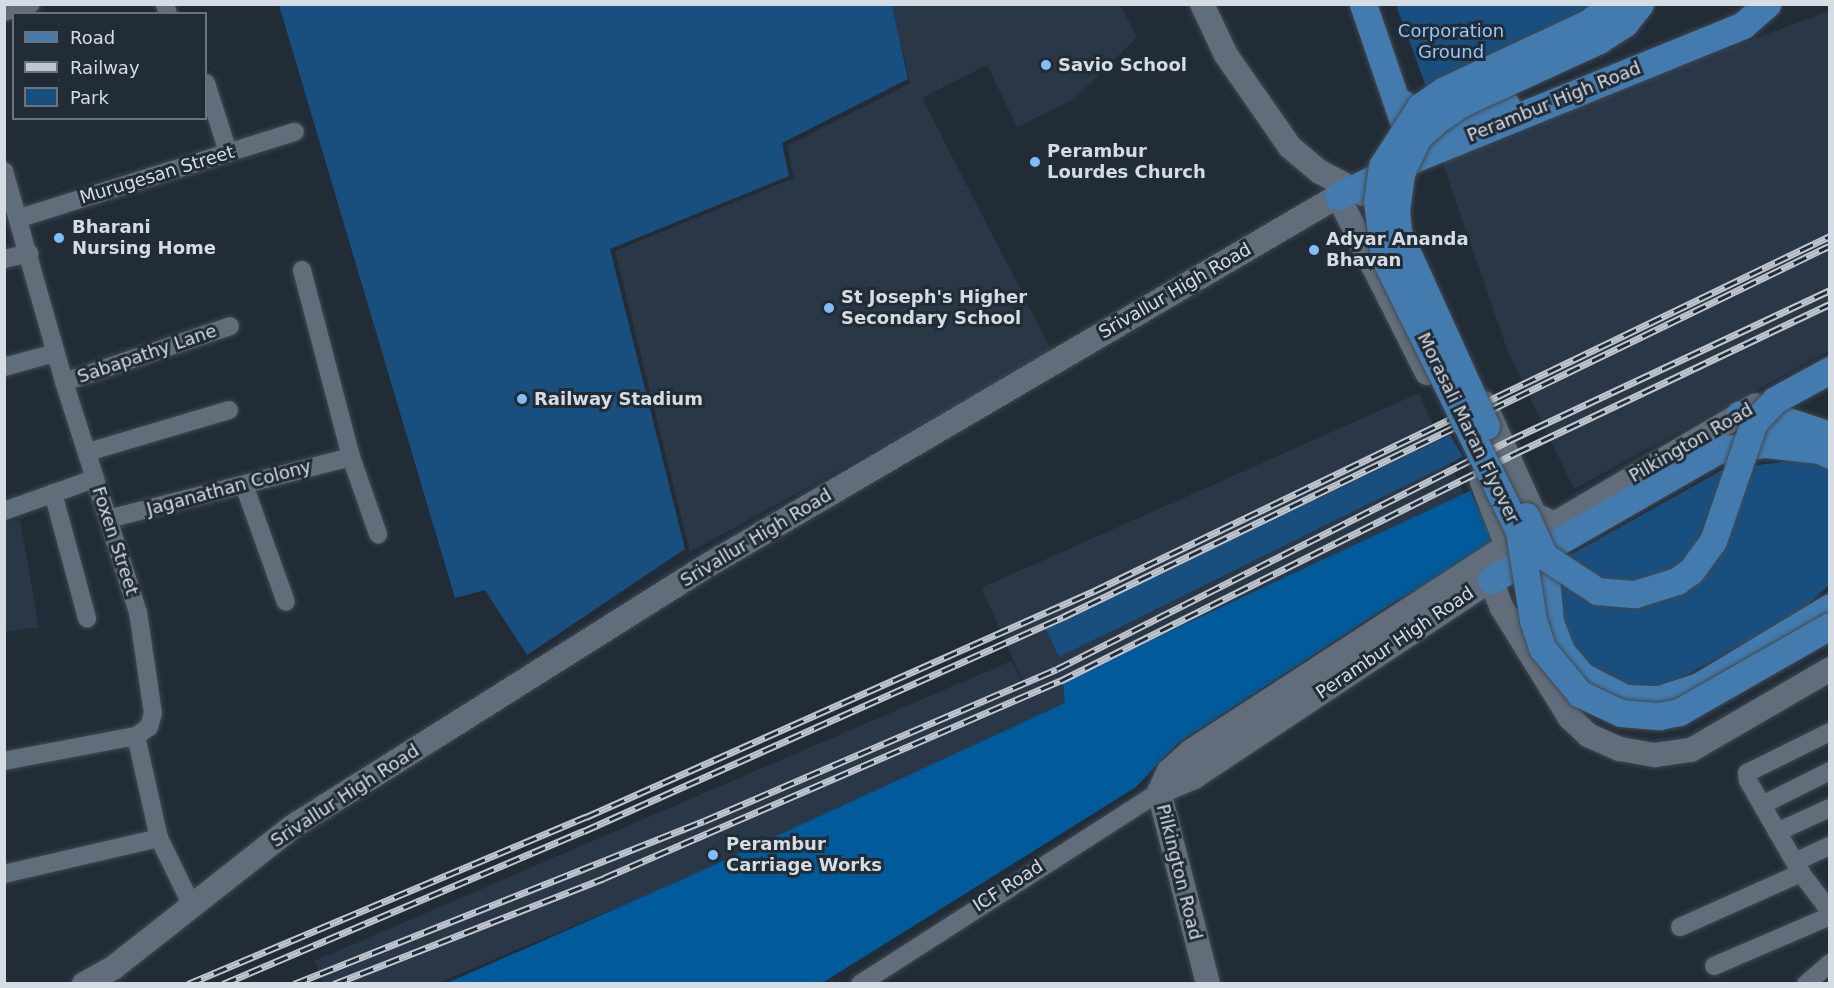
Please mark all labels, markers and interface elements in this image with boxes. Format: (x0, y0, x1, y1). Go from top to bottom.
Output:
legend (12, 12, 207, 120)
park label: Corporation Ground (1398, 21, 1504, 63)
text: Road (70, 27, 115, 48)
place label: Savio School (1058, 54, 1187, 76)
text: Railway (70, 57, 140, 78)
street label: Perambur High Road (1464, 57, 1644, 147)
marker: Savio School (1039, 58, 1053, 72)
text: Park (70, 87, 109, 108)
street label: Murugesan Street (77, 141, 237, 209)
place label: Perambur Lourdes Church (1047, 141, 1206, 184)
marker: Perambur Lourdes Church (1028, 155, 1042, 169)
place label: Bharani Nursing Home (72, 217, 216, 260)
marker: Bharani Nursing Home (50, 229, 68, 247)
place label: Adyar Ananda Bhavan (1326, 229, 1469, 272)
street label: Srivallur High Road (1095, 239, 1255, 343)
marker: Adyar Ananda Bhavan (1307, 243, 1321, 257)
place label: St Joseph's Higher Secondary School (841, 287, 1027, 330)
marker: St Joseph's Higher Secondary School (822, 301, 836, 315)
street label: Sabapathy Lane (75, 320, 219, 388)
street label: Morasali Maran Flyover (1412, 329, 1524, 527)
place label: Railway Stadium (534, 388, 703, 410)
marker: Railway Stadium (515, 392, 529, 406)
street label: Pilkington Road (1625, 399, 1757, 487)
street label: Jaganathan Colony (144, 456, 314, 520)
street label: Foxen Street (87, 484, 143, 598)
street label: Srivallur High Road (677, 484, 835, 592)
street label: Perambur High Road (1312, 582, 1478, 704)
street label: Srivallur High Road (267, 740, 423, 852)
street label: Pilkington Road (1152, 802, 1206, 942)
place label: Perambur Carriage Works (726, 834, 882, 876)
marker: Perambur Carriage Works (704, 846, 722, 864)
street label: ICF Road (969, 855, 1047, 917)

